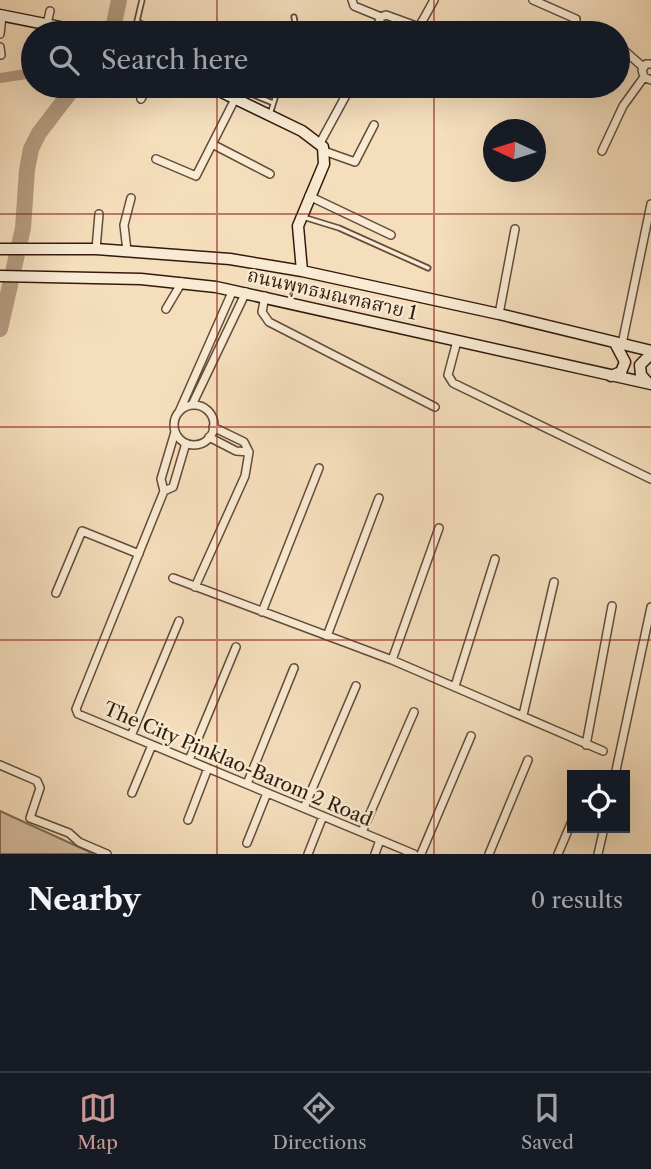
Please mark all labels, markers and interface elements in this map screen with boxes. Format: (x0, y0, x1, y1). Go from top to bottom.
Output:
search box (21, 21, 630, 98)
icon: search (45, 41, 83, 79)
text: Search here (101, 44, 248, 76)
north arrow (483, 119, 546, 182)
street label: ถนนพุทธมณฑลสาย 1 (245, 263, 419, 326)
street label: The City Pinklao-Barom 2 Road (100, 697, 376, 831)
map controls (567, 770, 630, 833)
button: locate (567, 770, 630, 833)
text: Nearby (28, 881, 141, 918)
text: 0 results (531, 886, 623, 914)
tab: Map (77, 1089, 118, 1154)
tab: Directions (273, 1089, 366, 1154)
tab: Saved (521, 1089, 574, 1154)

